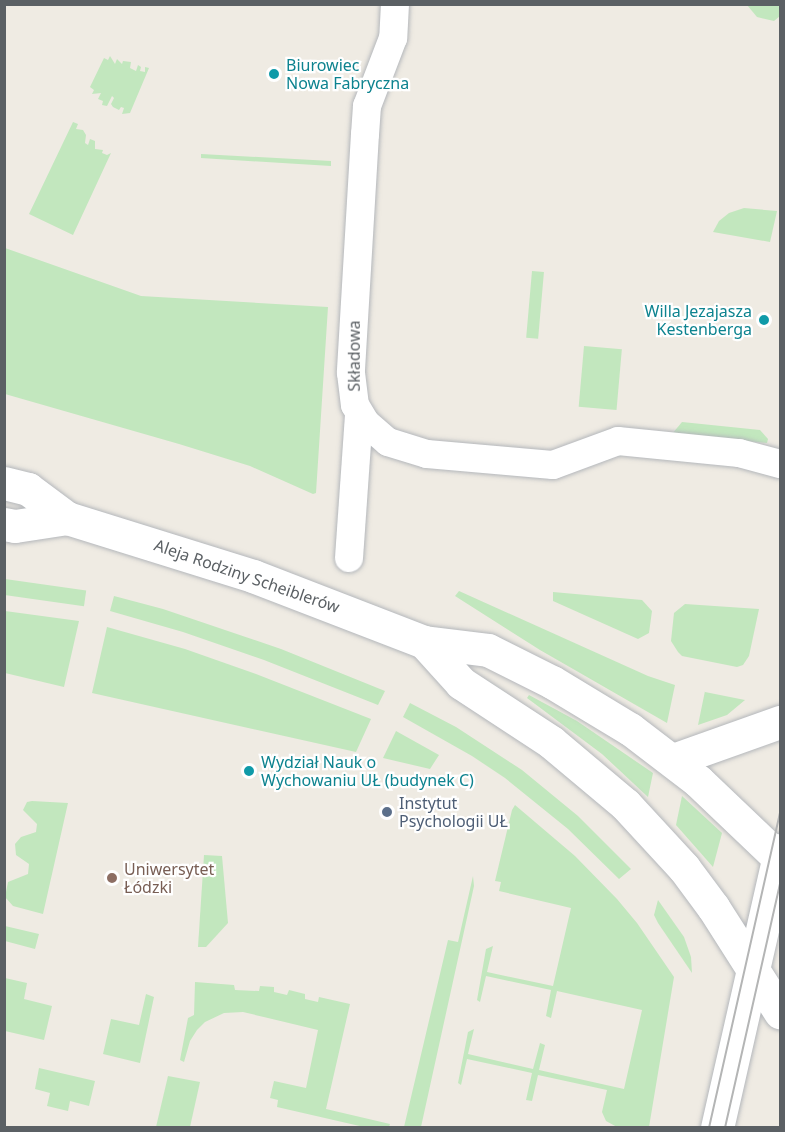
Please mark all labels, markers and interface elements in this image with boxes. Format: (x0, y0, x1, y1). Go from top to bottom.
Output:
place label: Biurowiec Nowa Fabryczna (286, 55, 409, 93)
marker: Biurowiec Nowa Fabryczna (267, 67, 281, 81)
place label: Willa Jezajasza Kestenberga (645, 301, 752, 339)
marker: Willa Jezajasza Kestenberga (757, 313, 771, 327)
street label: Składowa (344, 320, 364, 392)
street label: Aleja Rodziny Scheiblerów (152, 535, 342, 617)
place label: Wydział Nauk o Wychowaniu UŁ (budynek C) (261, 752, 474, 790)
marker: Wydział Nauk o Wychowaniu UŁ (budynek C) (242, 764, 256, 778)
place label: Instytut Psychologii UŁ (399, 793, 508, 831)
marker: Instytut Psychologii UŁ (380, 805, 394, 819)
place label: Uniwersytet Łódzki (124, 859, 214, 897)
marker: Uniwersytet Łódzki (105, 871, 119, 885)

